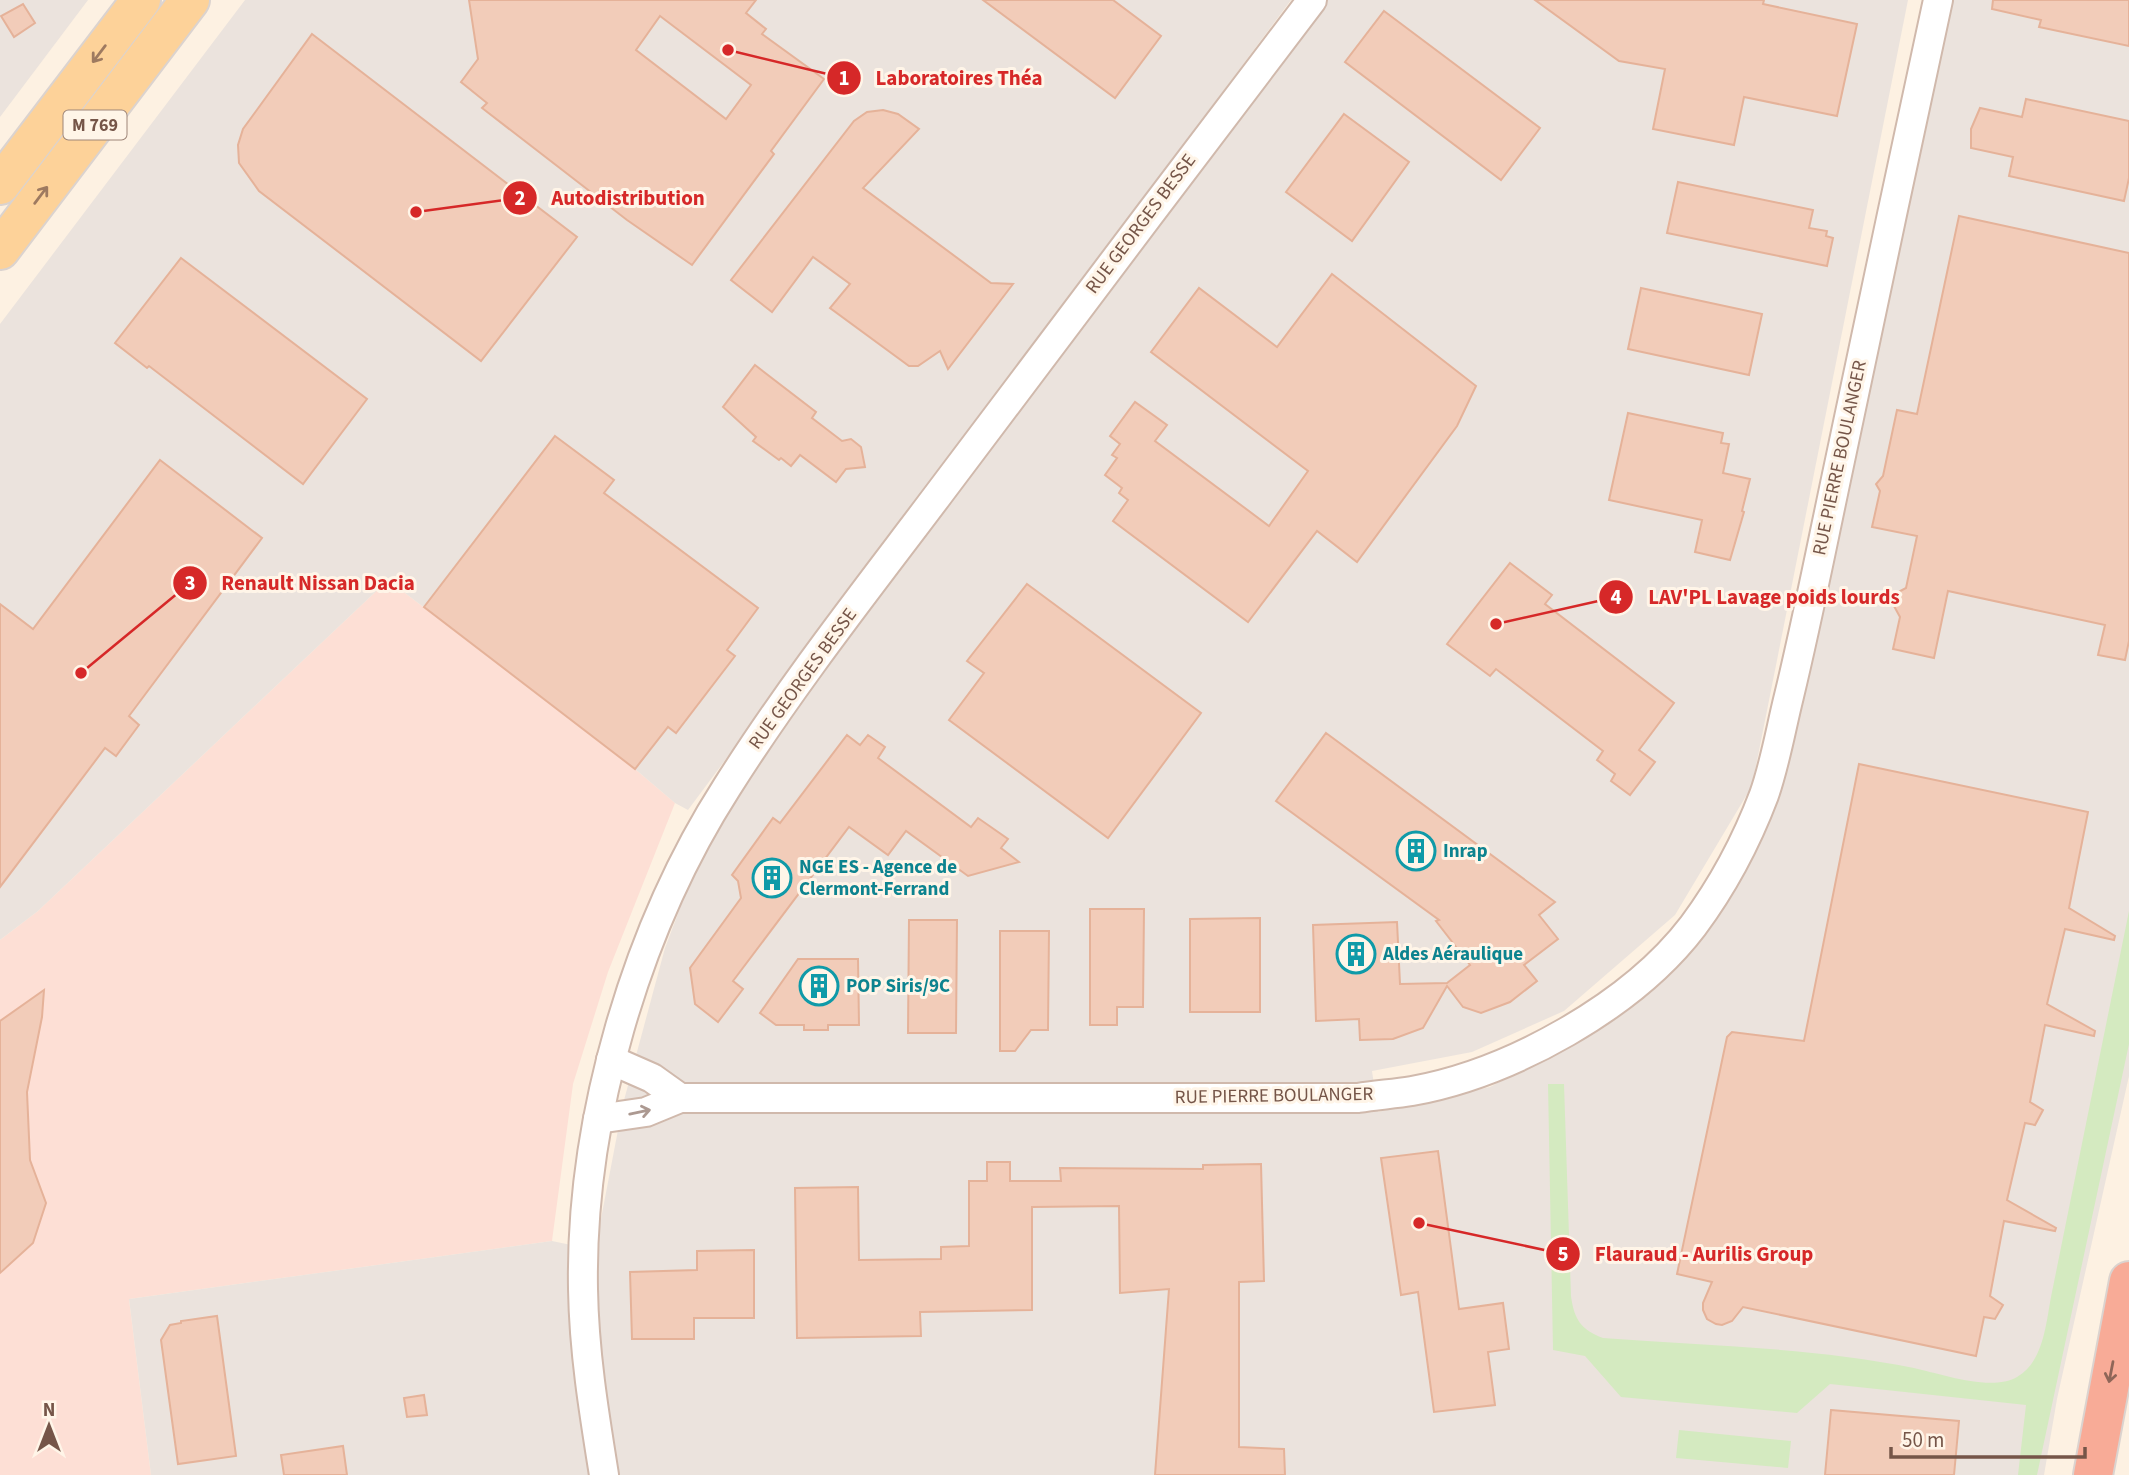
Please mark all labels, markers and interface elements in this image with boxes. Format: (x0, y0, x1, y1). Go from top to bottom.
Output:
one-way arrow (92, 45, 107, 63)
callout: Laboratoires Théa (826, 57, 1056, 99)
text: 1 (838, 63, 850, 93)
text: Laboratoires Théa (875, 63, 1043, 93)
road number: M 769 (64, 110, 126, 140)
street label: RUE GEORGES BESSE (1079, 148, 1203, 300)
callout: Autodistribution (502, 177, 719, 219)
text: 2 (514, 183, 526, 213)
text: Autodistribution (550, 183, 705, 213)
one-way arrow (34, 187, 49, 205)
street label: RUE PIERRE BOULANGER (1806, 358, 1874, 558)
callout: Renault Nissan Dacia (173, 562, 429, 604)
text: 3 (184, 568, 196, 598)
text: Renault Nissan Dacia (221, 568, 415, 598)
callout: LAV'PL Lavage poids lourds (1599, 576, 1913, 618)
text: 4 (1610, 582, 1622, 612)
text: LAV'PL Lavage poids lourds (1648, 582, 1900, 612)
street label: RUE GEORGES BESSE (742, 603, 864, 755)
building icon: Inrap (1395, 830, 1437, 872)
place label: Inrap (1443, 838, 1488, 865)
place label: NGE ES - Agence de Clermont-Ferrand (799, 854, 957, 903)
building icon: NGE ES - Agence de Clermont-Ferrand (751, 857, 793, 899)
building icon: Aldes Aéraulique (1335, 933, 1377, 975)
place label: Aldes Aéraulique (1382, 941, 1523, 968)
building icon: POP Siris/9C (798, 965, 840, 1007)
place label: POP Siris/9C (846, 973, 950, 1000)
street label: RUE PIERRE BOULANGER (1174, 1081, 1374, 1111)
one-way arrow (628, 1105, 651, 1119)
callout: Flauraud - Aurilis Group (1545, 1233, 1827, 1275)
text: 5 (1557, 1239, 1569, 1269)
text: Flauraud - Aurilis Group (1595, 1239, 1813, 1269)
one-way arrow (2104, 1360, 2117, 1383)
north arrow (14, 1391, 84, 1461)
text: N (43, 1397, 55, 1424)
scale bar (1891, 1416, 2085, 1460)
text: 50 m (1902, 1425, 1944, 1455)

